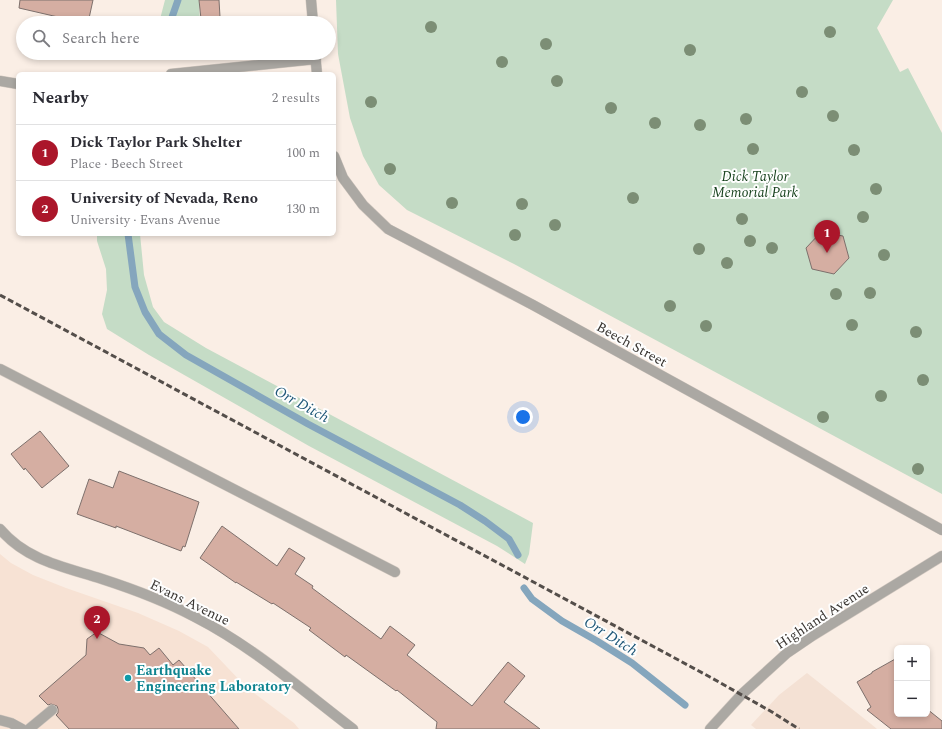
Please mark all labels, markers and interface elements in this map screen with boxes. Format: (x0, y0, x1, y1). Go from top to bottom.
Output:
search box (16, 16, 336, 60)
icon: search (30, 27, 52, 49)
text: Search here (62, 27, 140, 50)
text: Nearby (32, 85, 88, 111)
text: 2 results (272, 88, 320, 108)
text: Dick Taylor Park Shelter (70, 131, 242, 154)
text: 1 (41, 143, 49, 163)
text: 100 m (286, 143, 320, 163)
text: Place · Beech Street (70, 154, 183, 174)
park label: Dick Taylor Memorial Park (712, 166, 799, 203)
text: University of Nevada, Reno (70, 187, 258, 210)
text: 2 (41, 199, 49, 219)
text: 130 m (286, 199, 320, 219)
text: University · Evans Avenue (70, 210, 220, 230)
pin: 1 (814, 220, 840, 253)
street label: Beech Street (593, 316, 671, 373)
water label: Orr Ditch (270, 380, 334, 429)
your location (513, 407, 533, 427)
street label: Evans Avenue (146, 574, 234, 631)
street label: Highland Avenue (771, 578, 873, 655)
pin: 2 (84, 606, 110, 639)
water label: Orr Ditch (579, 611, 642, 662)
map controls (894, 645, 930, 717)
button: + (894, 645, 930, 681)
place label: Earthquake Engineering Laboratory (136, 660, 292, 697)
marker: Earthquake Engineering Laboratory (123, 673, 133, 683)
button: − (894, 681, 930, 717)

